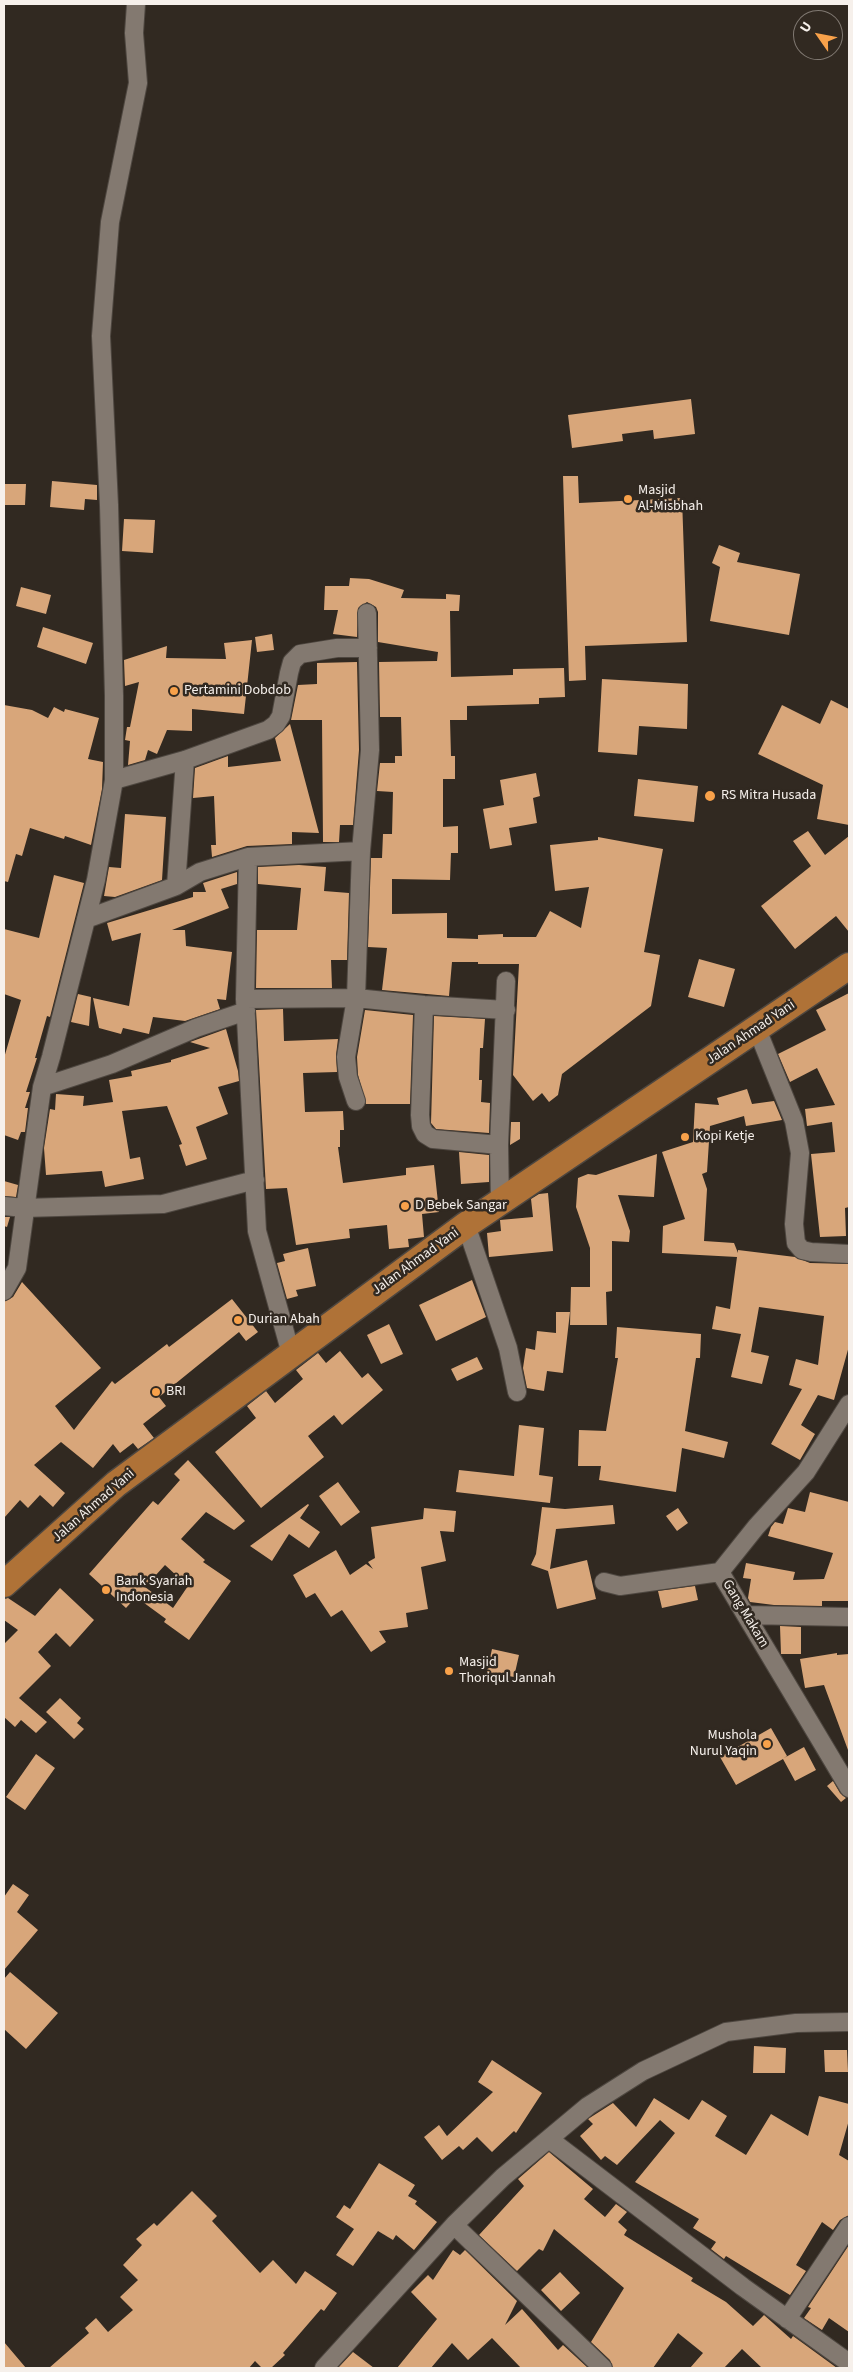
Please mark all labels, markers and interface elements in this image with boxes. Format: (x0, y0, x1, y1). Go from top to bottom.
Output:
north arrow (793, 10, 843, 60)
text: U (795, 18, 817, 37)
place label: Masjid Al-Misbhah (638, 483, 703, 516)
marker: Masjid Al-Misbhah (622, 493, 634, 505)
place label: Pertamini Dobdob (184, 683, 291, 699)
marker: Pertamini Dobdob (168, 685, 180, 697)
place label: RS Mitra Husada (721, 788, 816, 804)
marker: RS Mitra Husada (703, 789, 717, 803)
street label: Jalan Ahmad Yani (704, 997, 798, 1069)
place label: Kopi Ketje (695, 1129, 755, 1145)
marker: Kopi Ketje (679, 1131, 691, 1143)
place label: D Bebek Sangar (415, 1198, 507, 1214)
marker: D Bebek Sangar (399, 1200, 411, 1212)
street label: Jalan Ahmad Yani (369, 1225, 463, 1299)
place label: Durian Abah (248, 1312, 320, 1328)
marker: Durian Abah (232, 1314, 244, 1326)
place label: BRI (166, 1384, 186, 1400)
marker: BRI (150, 1386, 162, 1398)
street label: Jalan Ahmad Yani (50, 1466, 138, 1546)
place label: Bank Syariah Indonesia (116, 1574, 192, 1606)
street label: Gang Makam (718, 1577, 772, 1651)
marker: Bank Syariah Indonesia (100, 1584, 112, 1596)
place label: Masjid Thoriqul Jannah (459, 1655, 556, 1688)
marker: Masjid Thoriqul Jannah (443, 1665, 455, 1677)
place label: Mushola Nurul Yaqin (690, 1728, 757, 1760)
marker: Mushola Nurul Yaqin (761, 1738, 773, 1750)

